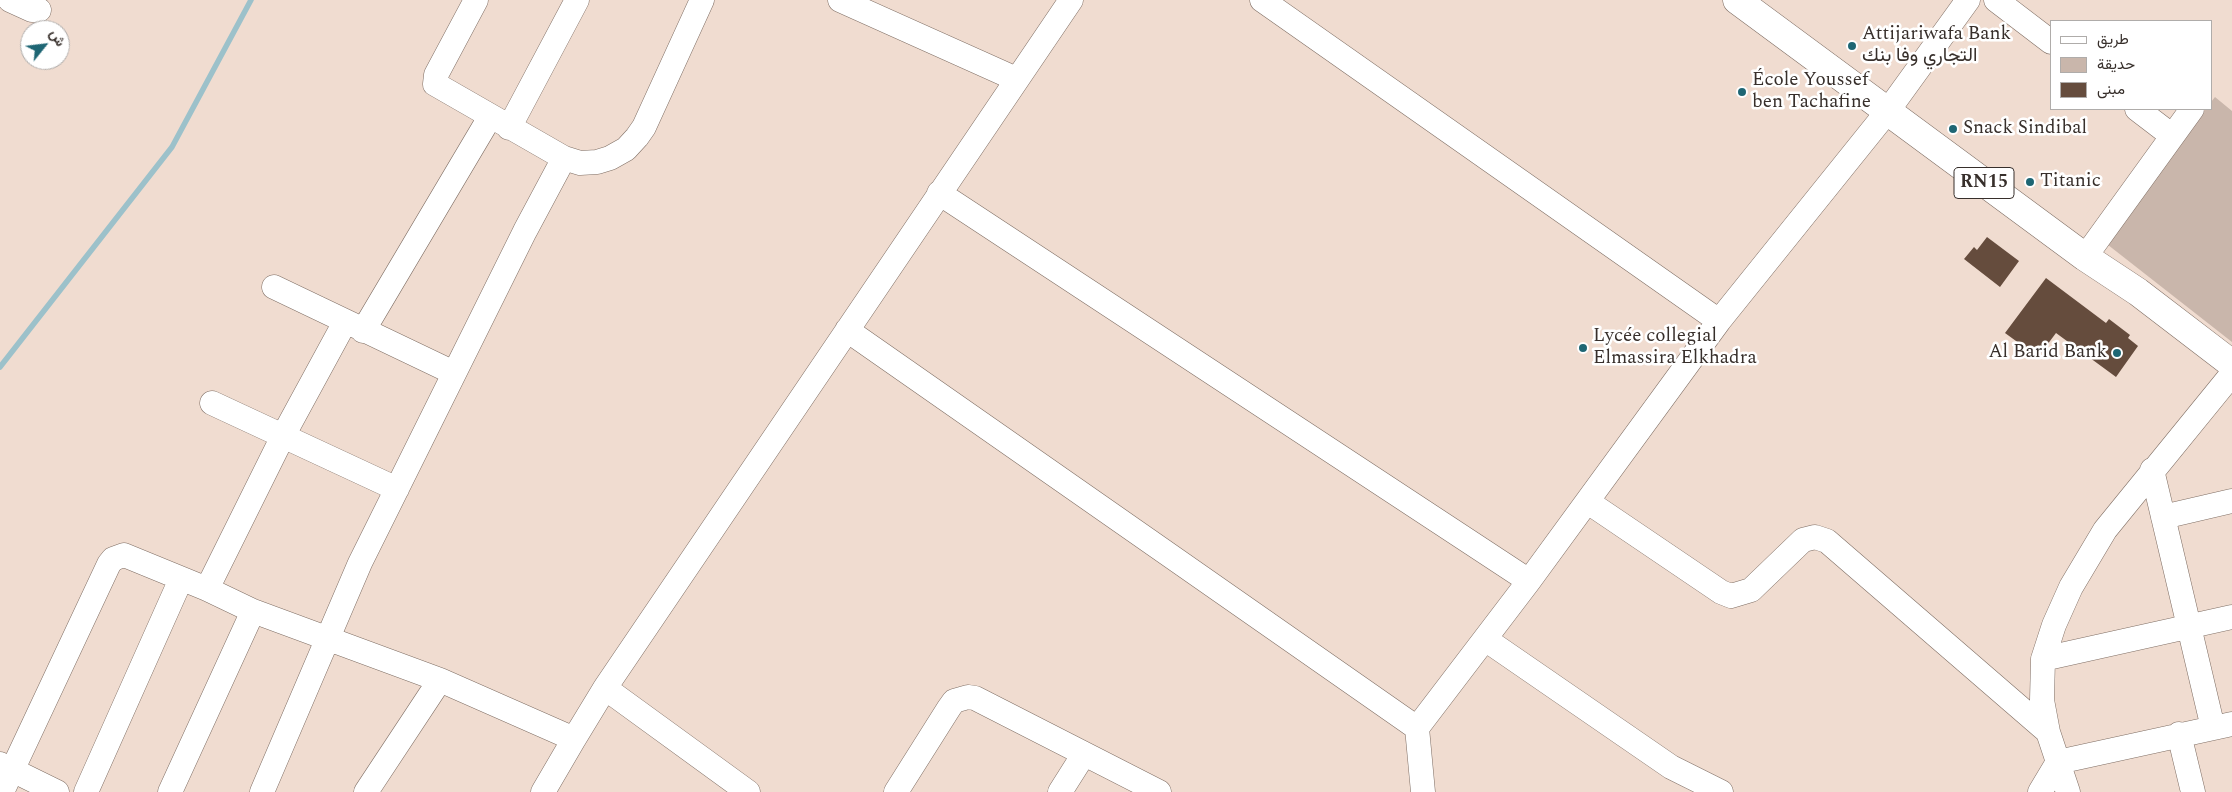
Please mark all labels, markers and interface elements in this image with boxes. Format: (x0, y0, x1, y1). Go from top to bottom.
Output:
north arrow (20, 20, 70, 70)
legend (2050, 20, 2212, 110)
place label: Attijariwafa Bank التجاري وفا بنك (1862, 24, 2011, 68)
text: ش (44, 26, 71, 50)
text: طريق (2097, 28, 2129, 51)
marker: Attijariwafa Bank التجاري وفا بنك (1846, 40, 1858, 52)
text: حديقة (2097, 53, 2135, 76)
place label: École Youssef ben Tachafine (1752, 70, 1871, 114)
text: مبنى (2097, 78, 2125, 101)
marker: École Youssef ben Tachafine (1736, 86, 1748, 98)
place label: Snack Sindibal (1963, 118, 2087, 140)
marker: Snack Sindibal (1947, 123, 1959, 135)
road number: RN15 (1954, 168, 2014, 198)
place label: Titanic (2040, 171, 2101, 193)
marker: Titanic (2024, 176, 2036, 188)
place label: Lycée collegial Elmassira Elkhadra (1593, 326, 1757, 370)
marker: Lycée collegial Elmassira Elkhadra (1577, 342, 1589, 354)
place label: Al Barid Bank (1988, 342, 2107, 364)
marker: Al Barid Bank (2111, 347, 2123, 359)

